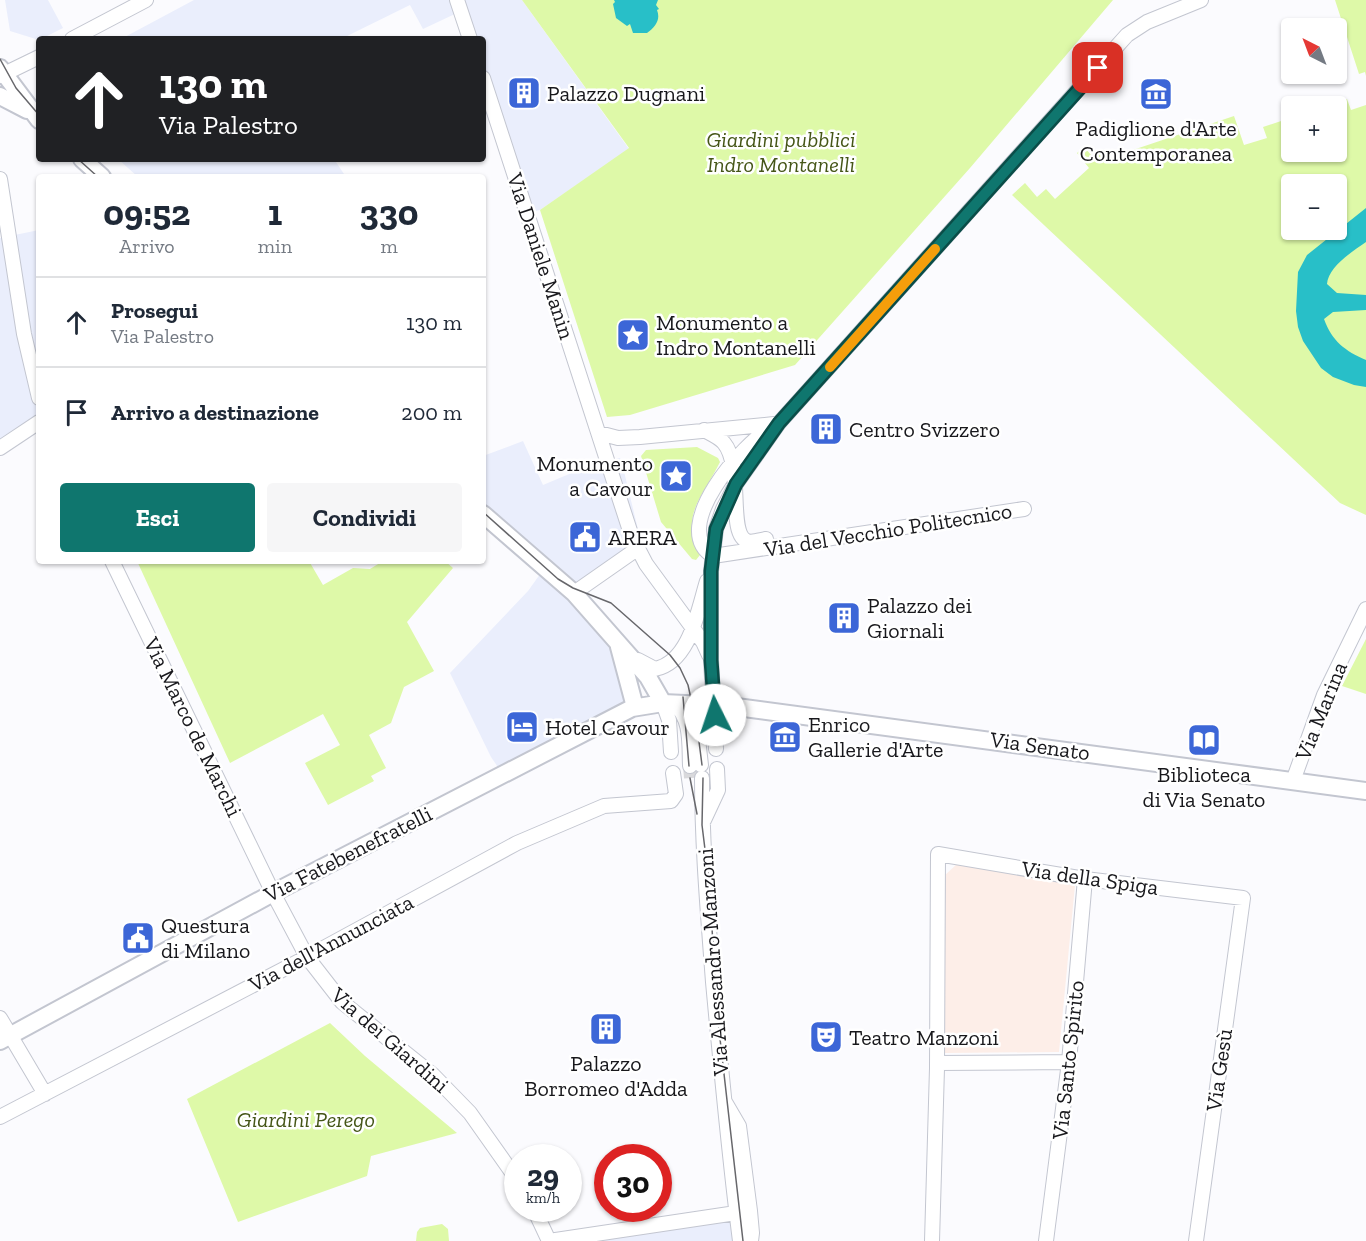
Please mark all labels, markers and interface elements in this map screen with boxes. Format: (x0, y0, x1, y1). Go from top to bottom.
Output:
north arrow (1281, 18, 1347, 84)
map controls (1281, 18, 1347, 240)
pin (1072, 42, 1123, 93)
icon: arrive (1081, 51, 1114, 84)
text: 130 m (159, 58, 267, 109)
icon: ahead (60, 60, 138, 138)
building icon: Palazzo Dugnani (506, 75, 542, 111)
museum icon: Padiglione d'Arte Contemporanea (1138, 76, 1174, 112)
place label: Palazzo Dugnani (547, 80, 705, 107)
button: + (1281, 96, 1347, 162)
text: Via Palestro (159, 109, 298, 141)
place label: Padiglione d'Arte Contemporanea (1075, 115, 1237, 167)
park label: Giardini pubblici Indro Montanelli (706, 126, 856, 178)
street label: Via Daniele Manin (501, 169, 581, 343)
button: − (1281, 174, 1347, 240)
text: 09:52 (103, 191, 190, 234)
text: 1 (268, 191, 282, 234)
text: 330 (359, 191, 419, 234)
text: Arrivo (119, 234, 174, 258)
text: min (258, 234, 292, 258)
text: m (380, 234, 398, 258)
text: Prosegui (111, 297, 198, 324)
icon: ahead (60, 306, 93, 339)
text: 130 m (406, 309, 462, 336)
place label: Monumento a Indro Montanelli (656, 309, 816, 361)
place icon: Monumento a Indro Montanelli (615, 317, 651, 353)
text: Via Palestro (111, 324, 214, 348)
icon: arrive (60, 396, 93, 429)
text: Arrivo a destinazione (111, 399, 319, 426)
text: 200 m (401, 399, 462, 426)
building icon: Centro Svizzero (808, 411, 844, 447)
place label: Centro Svizzero (849, 416, 1000, 443)
place label: Monumento a Cavour (536, 450, 653, 502)
place icon: Monumento a Cavour (658, 458, 694, 494)
button: Esci (60, 483, 255, 552)
button: Condividi (267, 483, 462, 552)
street label: Via del Vecchio Politecnico (761, 497, 1014, 563)
public building icon: ARERA (567, 519, 603, 555)
place label: ARERA (608, 524, 677, 551)
place label: Palazzo dei Giornali (867, 592, 972, 644)
building icon: Palazzo dei Giornali (826, 600, 862, 636)
street label: Via Marco de Marchi (137, 632, 248, 821)
street label: Via Marina (1289, 657, 1353, 765)
position arrow (683, 683, 747, 747)
hotel icon: Hotel Cavour (504, 709, 540, 745)
place label: Enrico Gallerie d'Arte (808, 711, 943, 763)
place label: Hotel Cavour (545, 714, 670, 741)
museum icon: Enrico Gallerie d'Arte (767, 719, 803, 755)
library icon: Biblioteca di Via Senato (1186, 722, 1222, 758)
street label: Via Senato (987, 726, 1092, 766)
place label: Biblioteca di Via Senato (1143, 761, 1265, 813)
street label: Via Fatebenefratelli (259, 800, 437, 908)
street label: Via Alessandro Manzoni (692, 847, 734, 1078)
street label: Via della Spiga (1019, 855, 1161, 901)
street label: Via dell'Annunciata (243, 888, 418, 998)
place label: Questura di Milano (161, 912, 250, 964)
public building icon: Questura di Milano (120, 920, 156, 956)
street label: Via Santo Spirito (1046, 979, 1090, 1142)
street label: Via dei Giardini (325, 981, 454, 1099)
building icon: Palazzo Borromeo d'Adda (588, 1011, 624, 1047)
theatre icon: Teatro Manzoni (808, 1019, 844, 1055)
place label: Teatro Manzoni (849, 1024, 999, 1051)
street label: Via Gesù (1200, 1026, 1238, 1114)
place label: Palazzo Borromeo d'Adda (524, 1050, 688, 1102)
park label: Giardini Perego (237, 1106, 375, 1133)
speed limit sign: 30 (594, 1144, 672, 1222)
text: 29 (527, 1158, 559, 1194)
text: km/h (526, 1189, 560, 1207)

